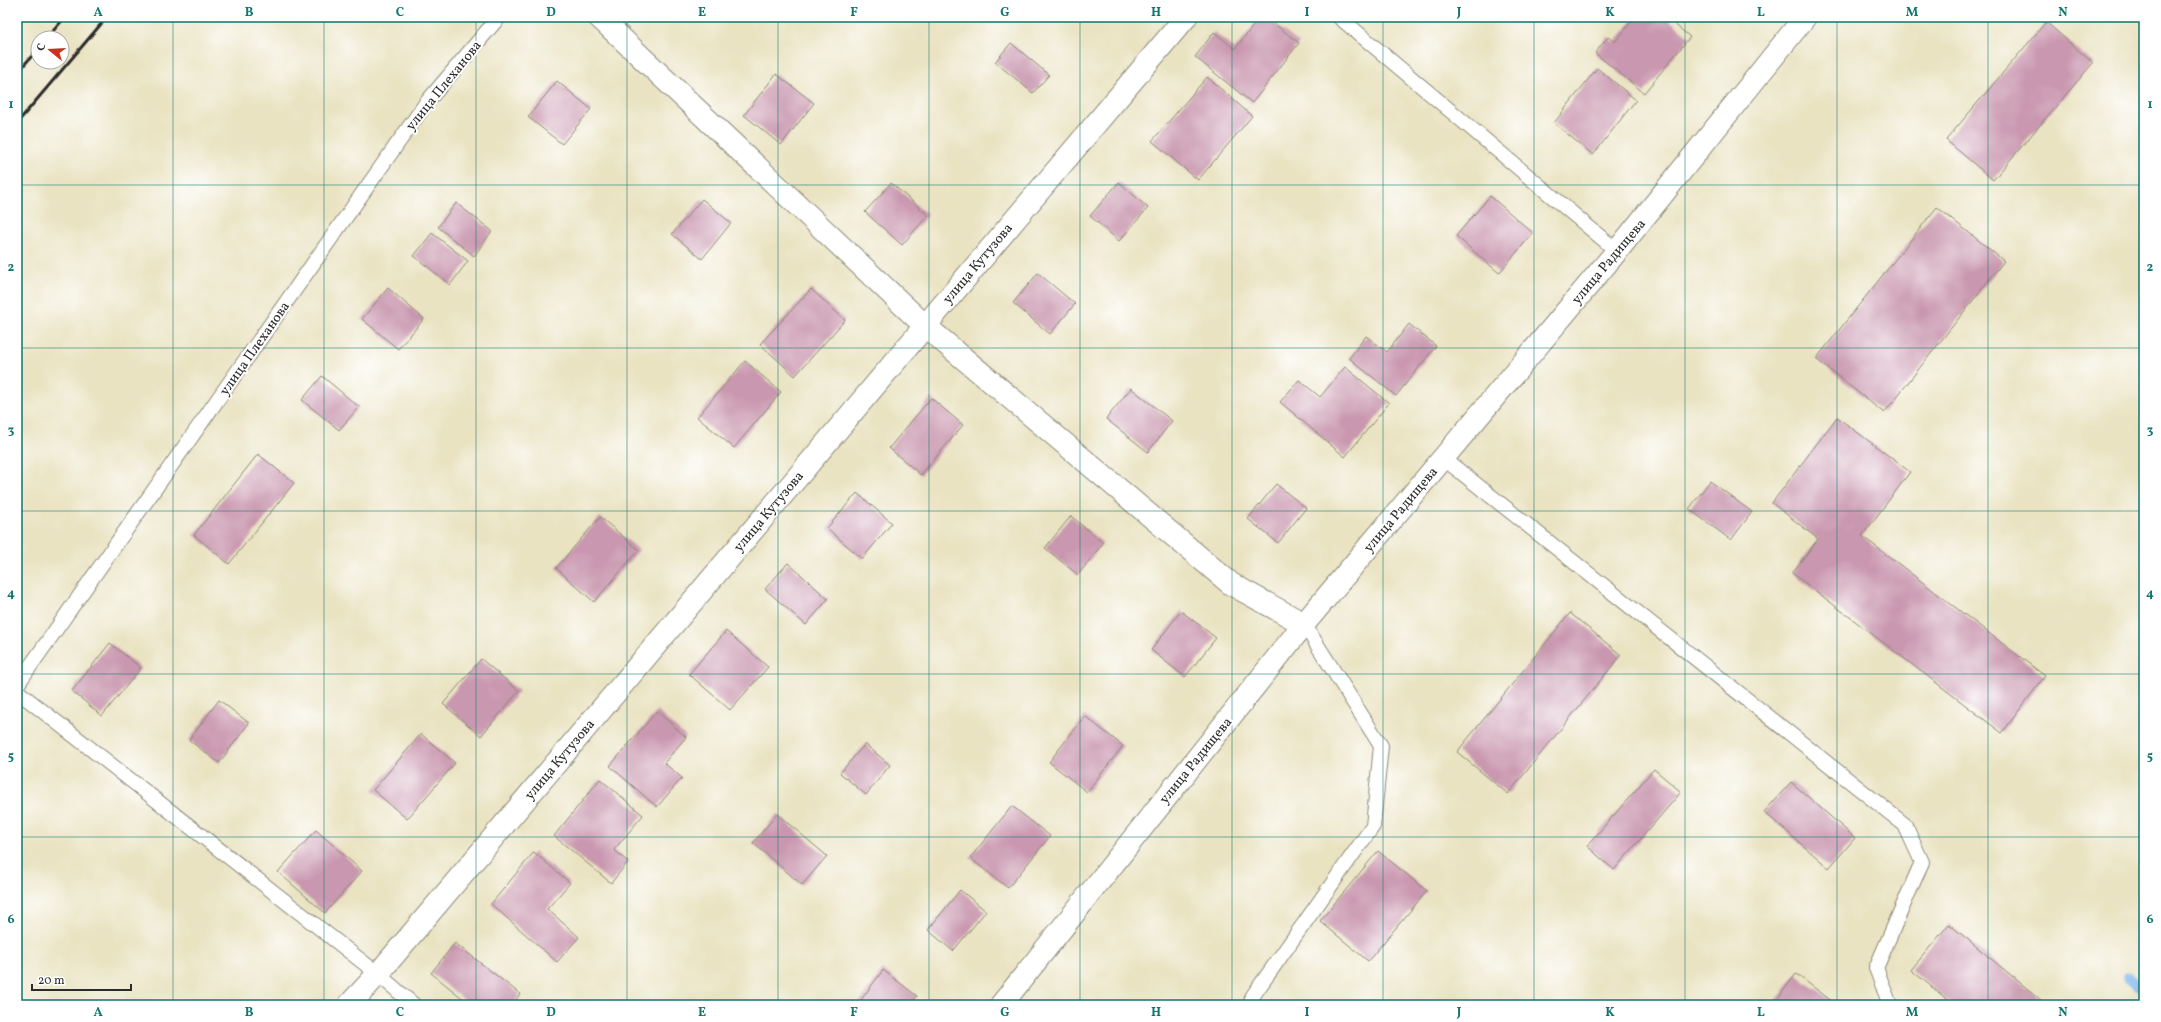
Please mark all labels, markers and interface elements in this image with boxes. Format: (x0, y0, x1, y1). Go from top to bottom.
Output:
text: A (93, 4, 103, 22)
text: B (245, 4, 254, 22)
text: C (396, 4, 404, 22)
text: D (546, 4, 556, 22)
text: E (698, 4, 706, 22)
text: F (850, 4, 858, 22)
text: G (1000, 4, 1010, 22)
text: H (1151, 4, 1161, 22)
text: I (1305, 4, 1310, 22)
text: J (1456, 4, 1462, 22)
text: K (1605, 4, 1615, 22)
text: L (1757, 4, 1765, 22)
text: M (1906, 4, 1919, 22)
text: N (2058, 4, 2068, 22)
north arrow (30, 30, 70, 70)
street label: улица Плеханова (402, 37, 486, 135)
text: С (34, 42, 50, 53)
text: 1 (8, 96, 14, 114)
text: 1 (2147, 96, 2153, 114)
street label: улица Радищева (1568, 215, 1651, 309)
street label: улица Кутузова (939, 219, 1018, 308)
text: 2 (8, 259, 15, 277)
text: 2 (2147, 259, 2154, 277)
street label: улица Плеханова (216, 298, 295, 400)
text: 3 (8, 422, 15, 440)
text: 3 (2147, 422, 2154, 440)
street label: улица Радищева (1360, 463, 1443, 557)
street label: улица Кутузова (730, 467, 809, 556)
text: 4 (7, 585, 15, 603)
text: 4 (2146, 585, 2154, 603)
street label: улица Радищева (1155, 714, 1237, 808)
street label: улица Кутузова (521, 715, 600, 804)
text: 5 (8, 748, 14, 766)
text: 5 (2147, 748, 2153, 766)
text: 6 (7, 911, 15, 929)
text: 6 (2146, 911, 2154, 929)
scale bar (32, 966, 131, 992)
text: 20 m (38, 973, 65, 989)
text: A (93, 1004, 103, 1022)
text: B (245, 1004, 254, 1022)
text: C (396, 1004, 404, 1022)
text: D (546, 1004, 556, 1022)
text: E (698, 1004, 706, 1022)
text: F (850, 1004, 858, 1022)
text: G (1000, 1004, 1010, 1022)
text: H (1151, 1004, 1161, 1022)
text: I (1305, 1004, 1310, 1022)
text: J (1456, 1004, 1462, 1022)
text: K (1605, 1004, 1615, 1022)
text: L (1757, 1004, 1765, 1022)
text: M (1906, 1004, 1919, 1022)
text: N (2058, 1004, 2068, 1022)

